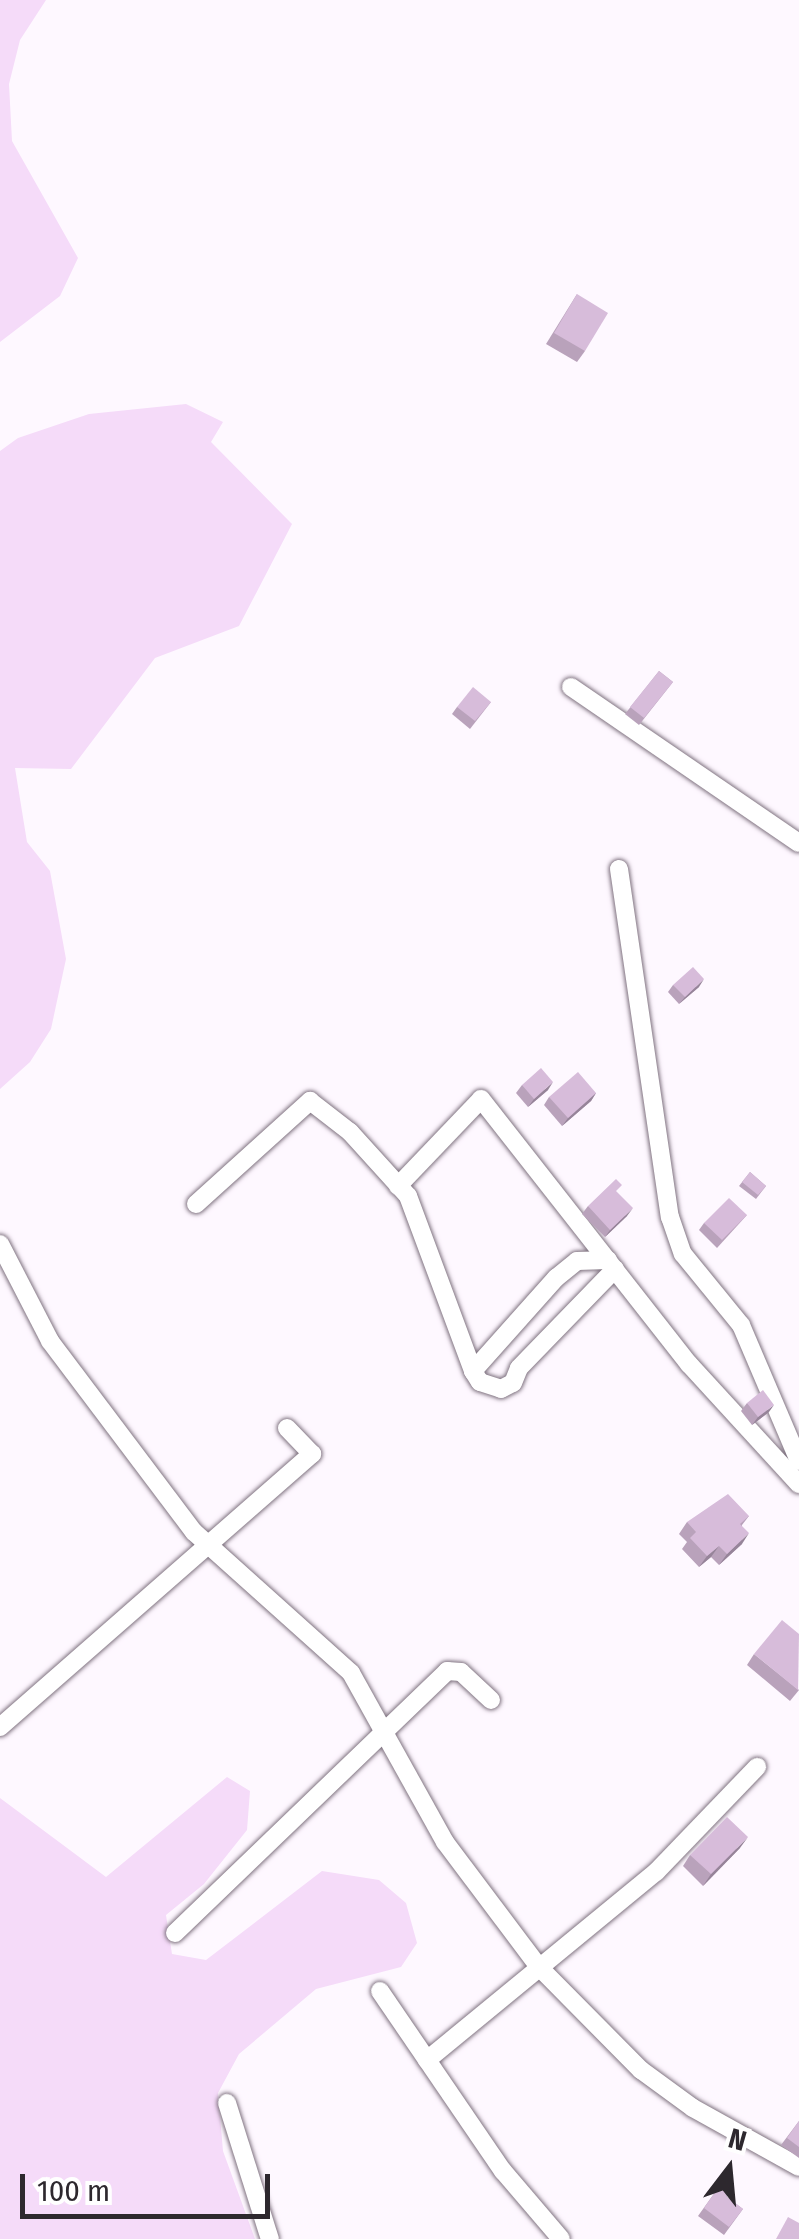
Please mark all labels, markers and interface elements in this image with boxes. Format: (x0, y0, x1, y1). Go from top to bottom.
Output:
north arrow (679, 2119, 779, 2219)
text: N (725, 2122, 750, 2158)
scale bar (25, 2154, 275, 2216)
text: 100 m (37, 2173, 110, 2209)

